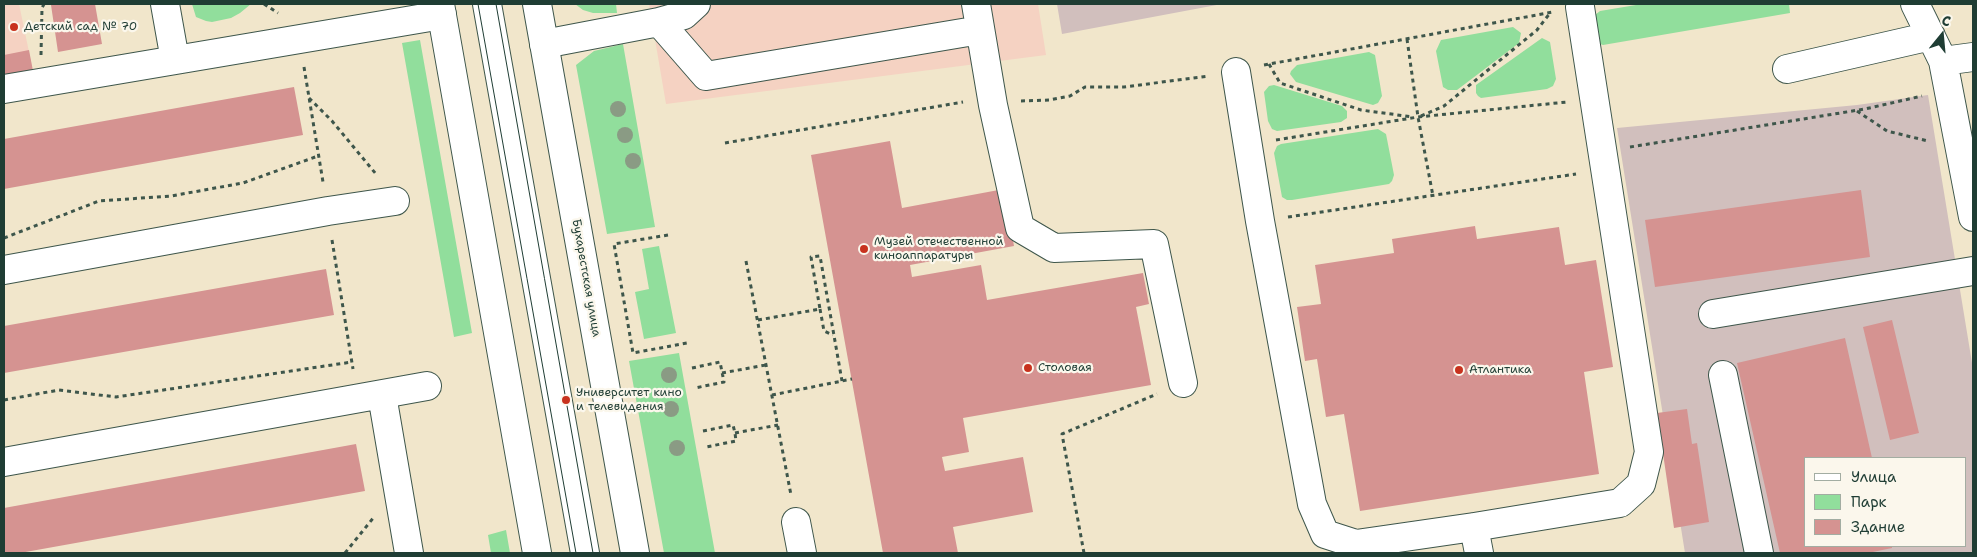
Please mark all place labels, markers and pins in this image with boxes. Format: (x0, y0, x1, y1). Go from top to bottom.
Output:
place label: Детский сад № 70 (24, 20, 137, 34)
marker: Детский сад № 70 (8, 21, 20, 33)
place label: Музей отечественной киноаппаратуры (874, 235, 1003, 263)
marker: Музей отечественной киноаппаратуры (858, 243, 870, 255)
place label: Столовая (1038, 361, 1092, 375)
marker: Столовая (1022, 362, 1034, 374)
place label: Атлантика (1469, 363, 1531, 377)
marker: Атлантика (1453, 364, 1465, 376)
place label: Университет кино и телевидения (576, 386, 682, 414)
marker: Университет кино и телевидения (560, 394, 572, 406)

